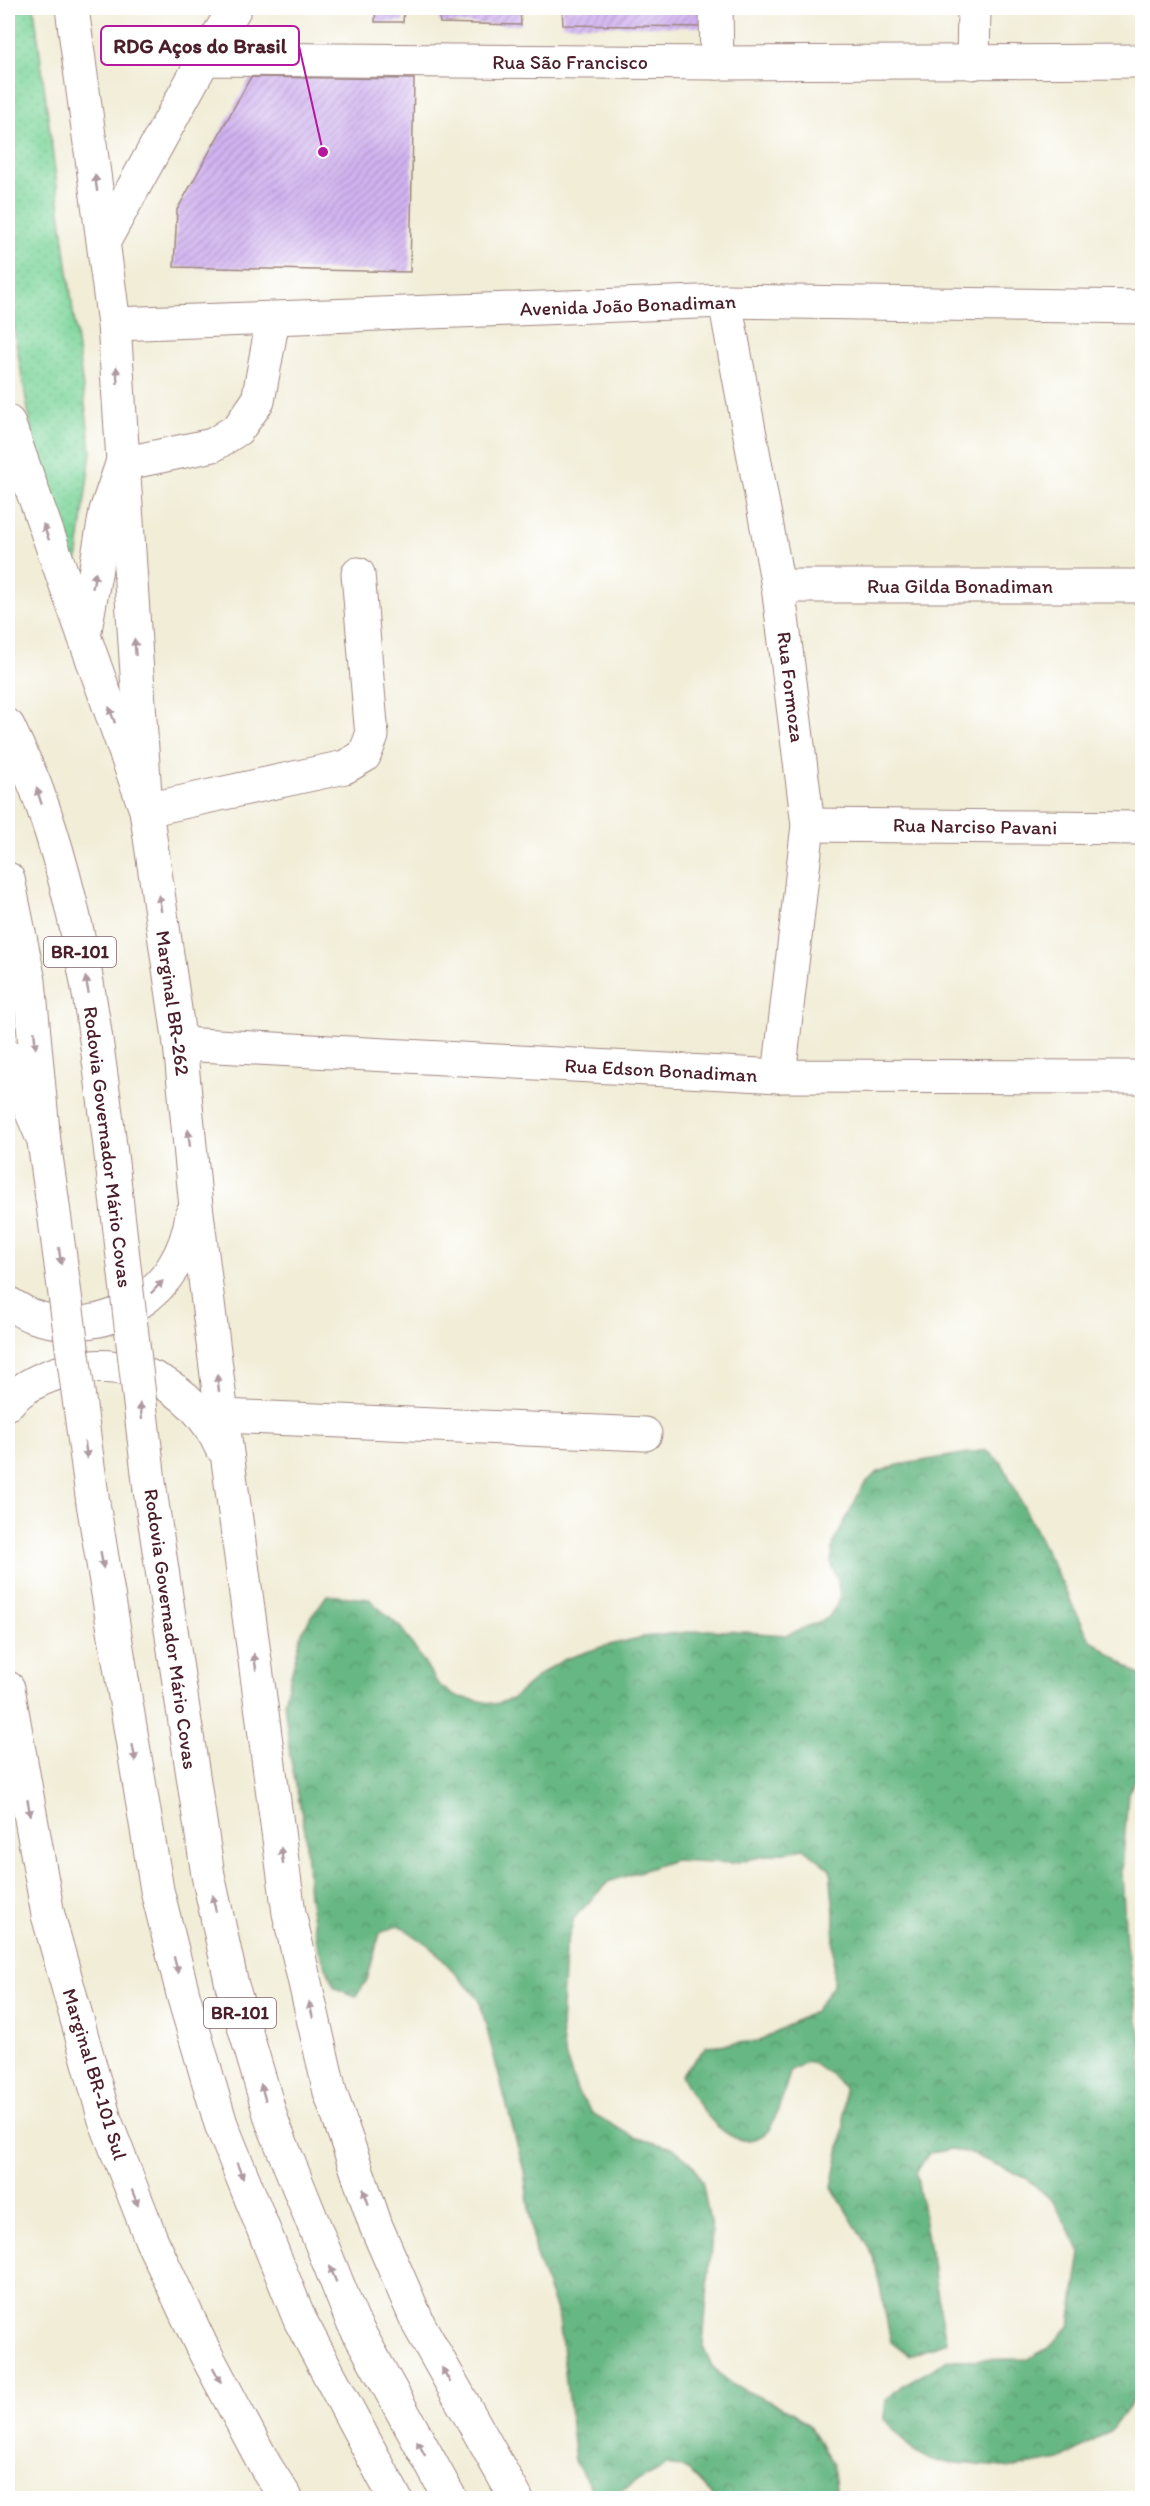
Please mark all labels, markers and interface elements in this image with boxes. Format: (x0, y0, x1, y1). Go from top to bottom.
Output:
callout: RDG Aços do Brasil (101, 26, 299, 65)
text: RDG Aços do Brasil (113, 33, 288, 59)
street label: Rua São Francisco (492, 50, 648, 74)
one-way arrow (92, 173, 101, 192)
street label: Avenida João Bonadiman (519, 289, 737, 321)
one-way arrow (112, 365, 121, 384)
one-way arrow (40, 523, 50, 541)
one-way arrow (90, 570, 99, 589)
street label: Rua Gilda Bonadiman (867, 574, 1053, 598)
street label: Rua Formoza (772, 630, 810, 744)
one-way arrow (130, 637, 140, 656)
one-way arrow (106, 706, 116, 724)
one-way arrow (34, 787, 43, 805)
street label: Rua Narciso Pavani (893, 813, 1057, 839)
one-way arrow (155, 894, 164, 913)
street label: Marginal BR-262 (151, 929, 195, 1078)
road number: BR-101 (44, 937, 116, 967)
one-way arrow (82, 975, 91, 994)
street label: Rodovia Governador Mário Covas (79, 1005, 137, 1289)
one-way arrow (30, 1031, 40, 1050)
street label: Rua Edson Bonadiman (564, 1053, 758, 1087)
one-way arrow (184, 1129, 194, 1148)
one-way arrow (55, 1247, 65, 1266)
one-way arrow (150, 1280, 164, 1295)
one-way arrow (213, 1374, 222, 1393)
one-way arrow (136, 1401, 146, 1420)
one-way arrow (81, 1440, 90, 1459)
street label: Rodovia Governador Mário Covas (139, 1487, 203, 1771)
one-way arrow (98, 1551, 107, 1570)
one-way arrow (251, 1653, 260, 1672)
one-way arrow (130, 1743, 139, 1762)
one-way arrow (25, 1799, 34, 1818)
one-way arrow (277, 1846, 286, 1865)
one-way arrow (209, 1894, 218, 1913)
one-way arrow (171, 1956, 181, 1974)
street label: Marginal BR-101 Sul (58, 1985, 133, 2163)
road number: BR-101 (204, 1998, 276, 2028)
one-way arrow (306, 2001, 316, 2019)
one-way arrow (258, 2083, 267, 2101)
one-way arrow (235, 2162, 245, 2180)
one-way arrow (360, 2188, 370, 2206)
one-way arrow (131, 2189, 140, 2207)
one-way arrow (328, 2264, 338, 2282)
one-way arrow (441, 2366, 451, 2383)
one-way arrow (212, 2367, 222, 2384)
one-way arrow (416, 2439, 426, 2456)

